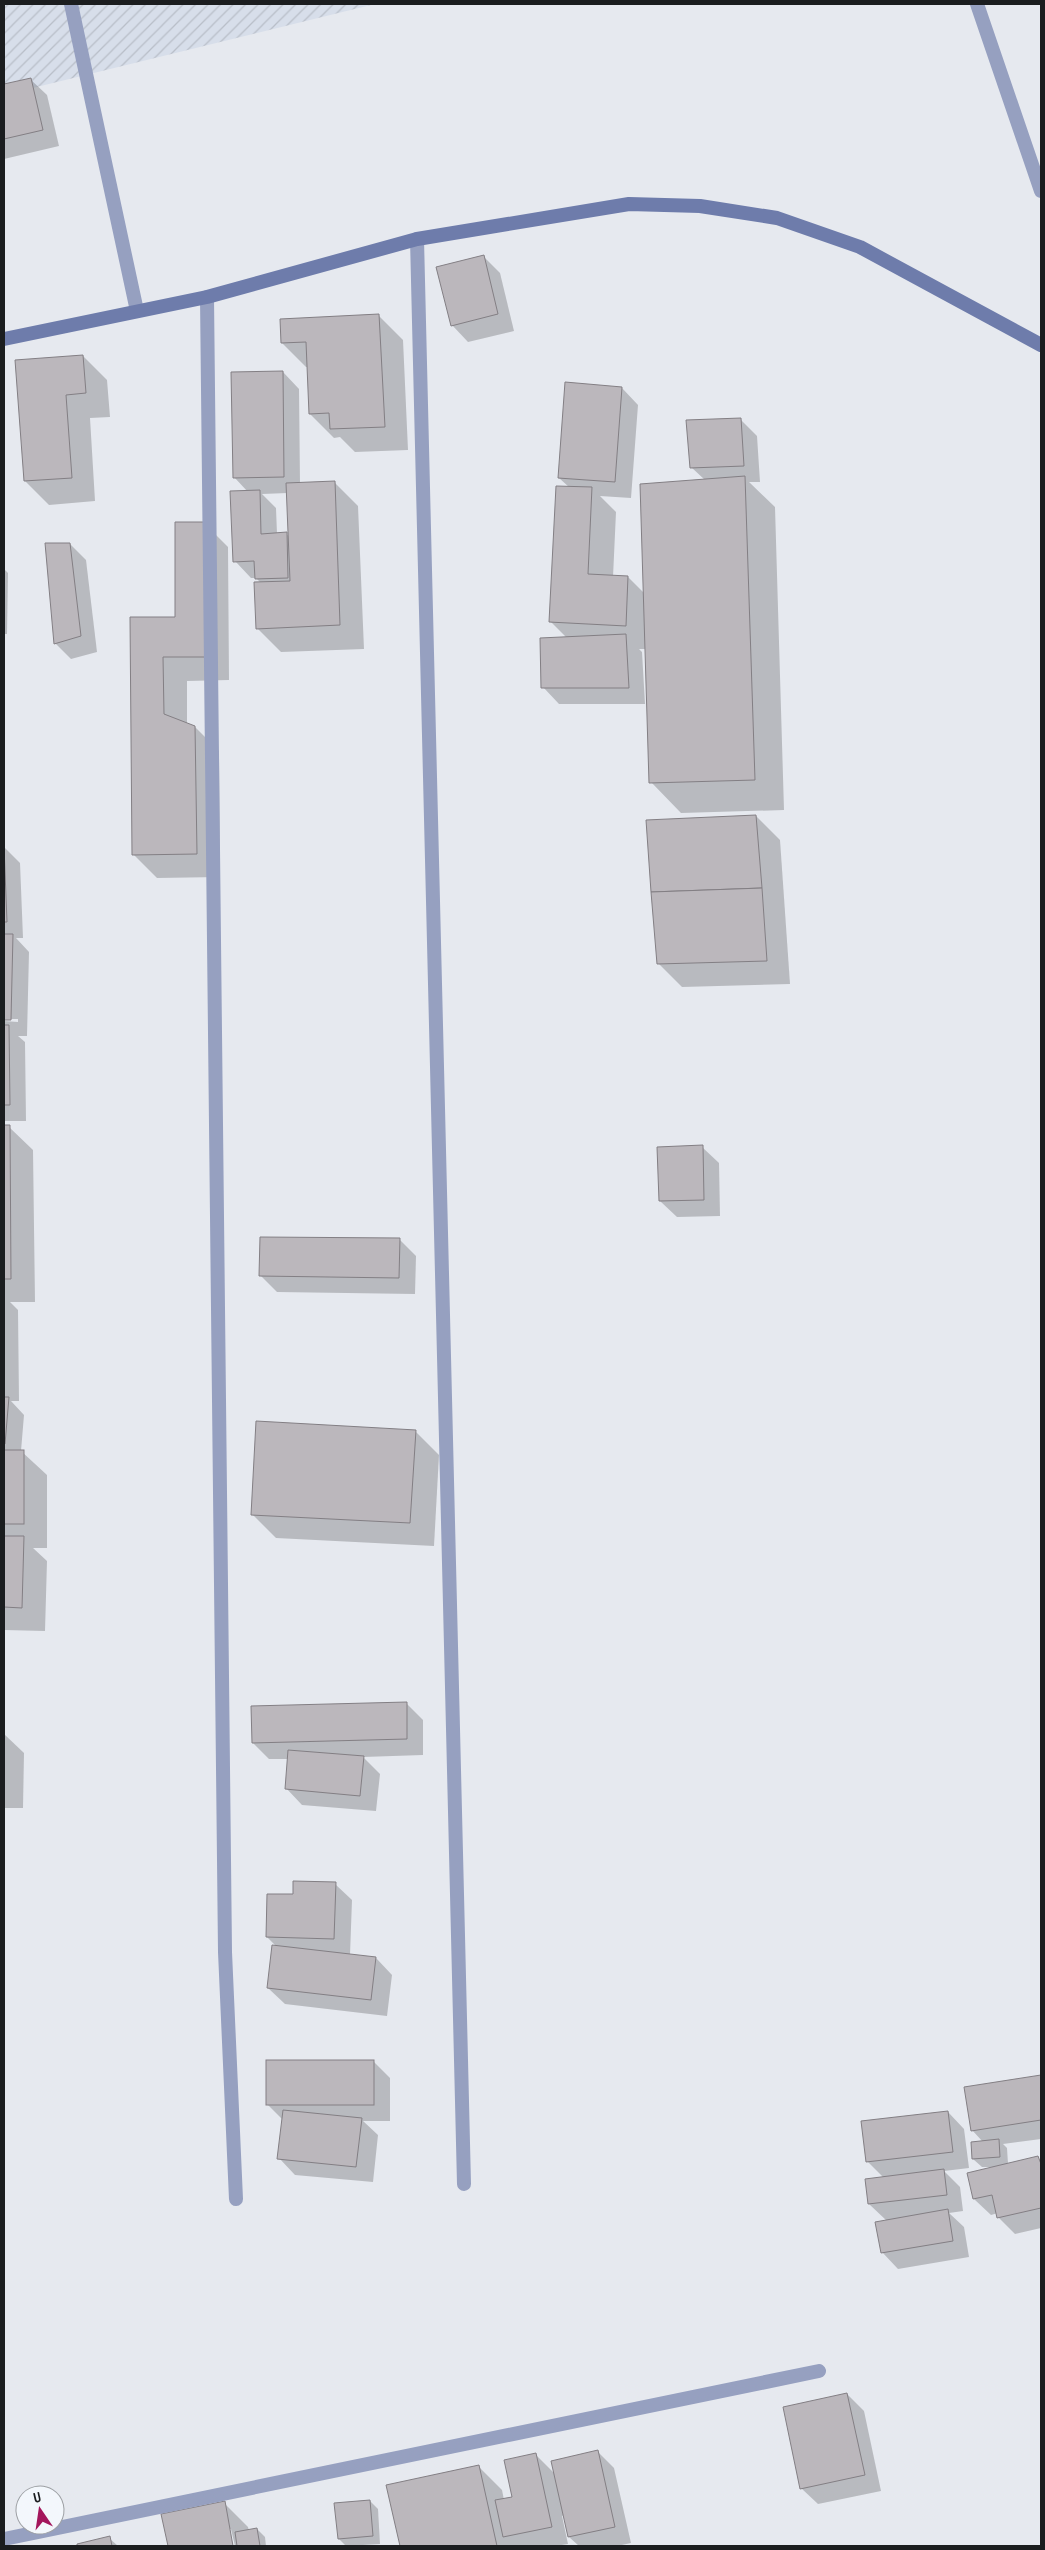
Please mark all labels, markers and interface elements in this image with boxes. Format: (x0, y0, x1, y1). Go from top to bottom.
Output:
north arrow (15, 2485, 65, 2535)
text: U (32, 2488, 43, 2507)

